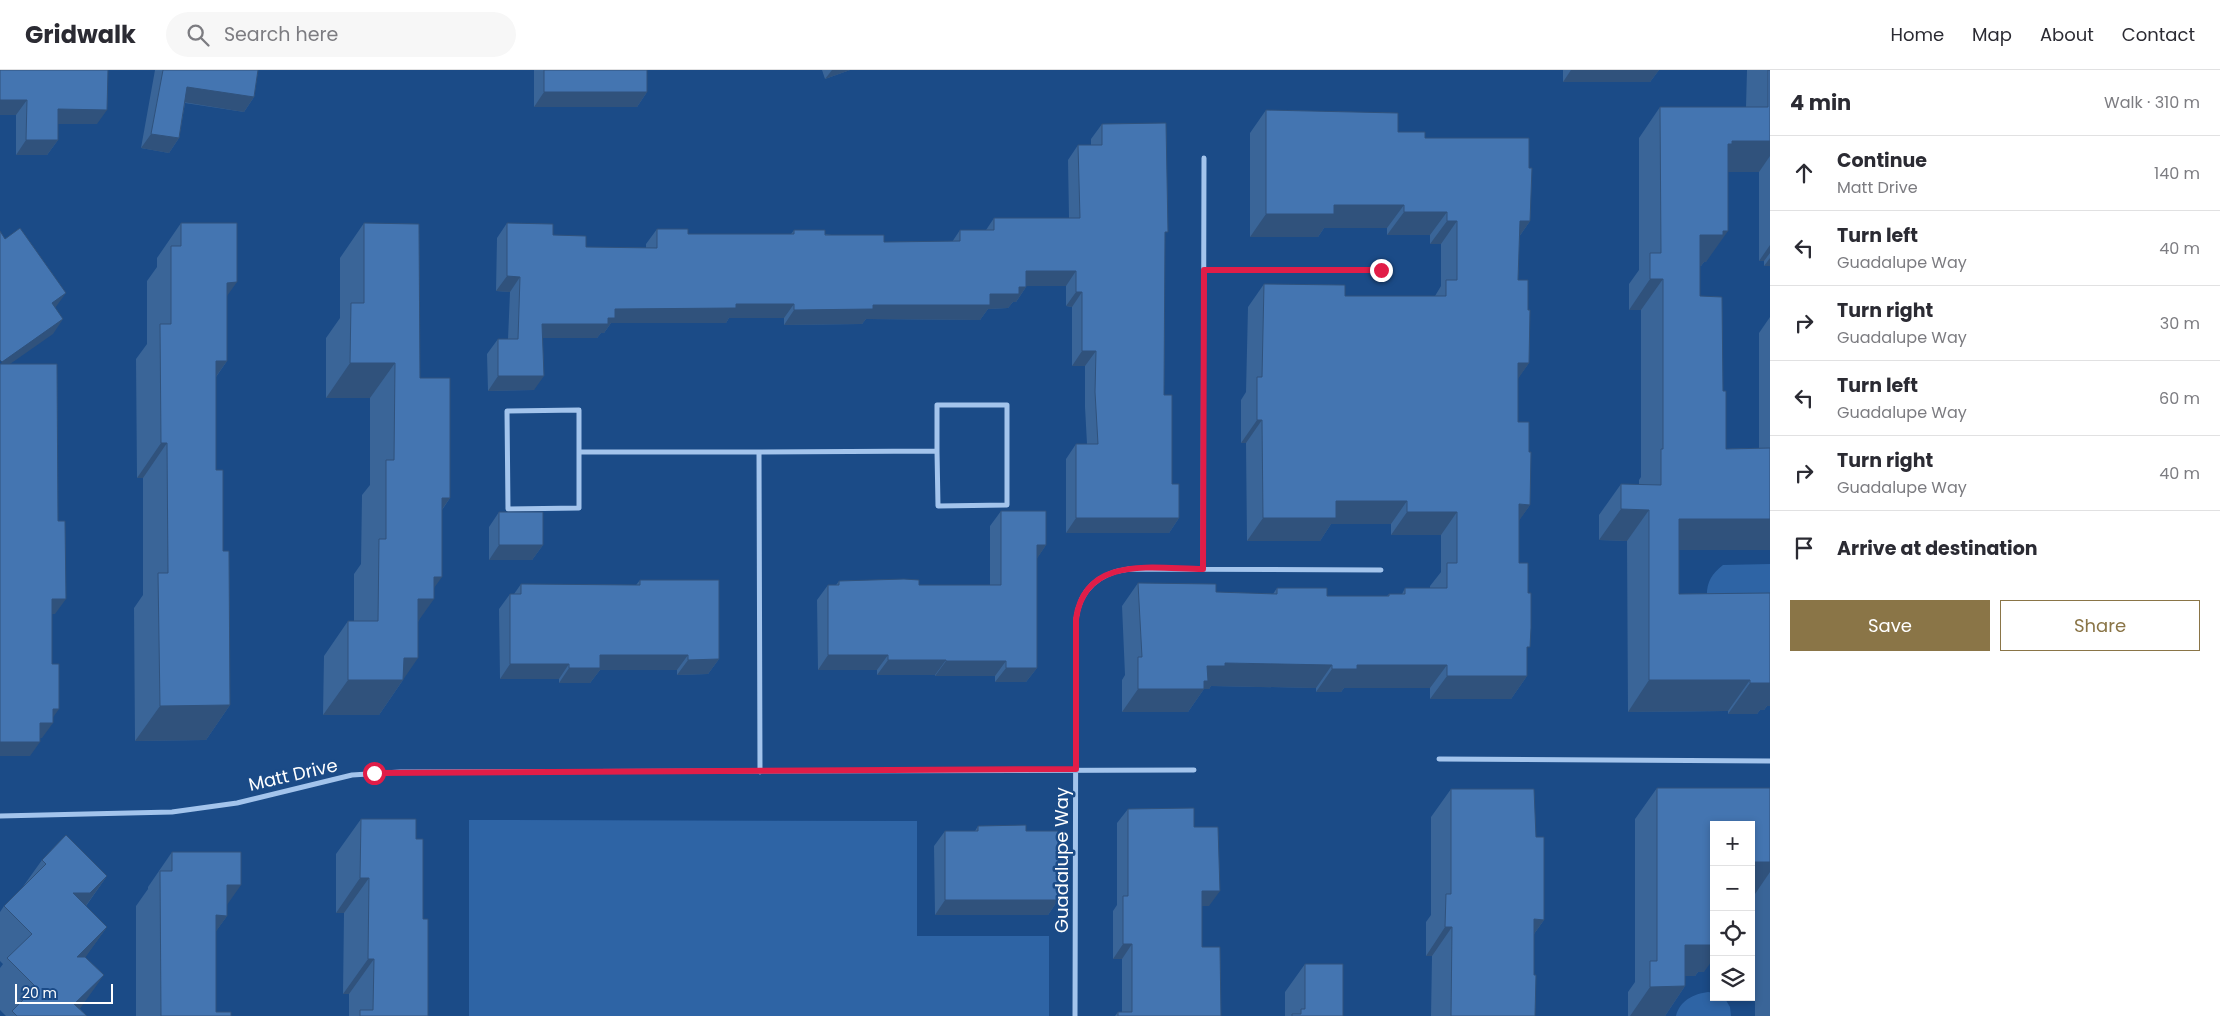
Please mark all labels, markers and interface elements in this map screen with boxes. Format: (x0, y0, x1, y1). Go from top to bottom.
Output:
search box (166, 12, 516, 57)
text: Gridwalk (25, 18, 136, 51)
icon: search (184, 21, 212, 49)
text: Search here (224, 21, 338, 48)
text: Home (1890, 22, 1944, 47)
text: Map (1972, 22, 2012, 47)
text: About (2040, 22, 2094, 47)
text: Contact (2122, 22, 2195, 47)
text: 4 min (1790, 88, 1851, 117)
text: Walk · 310 m (2104, 91, 2200, 114)
text: Continue (1837, 147, 1927, 174)
icon: ahead (1790, 159, 1818, 187)
text: 140 m (2154, 162, 2200, 185)
text: Matt Drive (1837, 176, 1918, 199)
text: Turn left (1837, 222, 1918, 249)
icon: left (1790, 234, 1818, 262)
text: 40 m (2159, 237, 2200, 260)
text: Guadalupe Way (1837, 251, 1967, 274)
route end (1370, 259, 1393, 282)
text: Turn right (1837, 297, 1933, 324)
icon: right (1790, 309, 1818, 337)
text: 30 m (2160, 312, 2200, 335)
text: Guadalupe Way (1837, 326, 1967, 349)
text: Turn left (1837, 372, 1918, 399)
icon: left (1790, 384, 1818, 412)
text: 60 m (2159, 387, 2200, 410)
text: Guadalupe Way (1837, 401, 1967, 424)
text: Turn right (1837, 447, 1933, 474)
icon: right (1790, 459, 1818, 487)
text: 40 m (2159, 462, 2200, 485)
text: Guadalupe Way (1837, 476, 1967, 499)
icon: arrive (1790, 534, 1818, 562)
text: Arrive at destination (1837, 535, 2038, 562)
button: Save (1790, 600, 1990, 651)
button: Share (2000, 600, 2200, 651)
street label: Matt Drive (246, 752, 340, 797)
route start (363, 762, 386, 785)
street label: Guadalupe Way (1049, 787, 1074, 933)
map controls (1710, 821, 1755, 1001)
button: + (1710, 821, 1755, 866)
button: − (1710, 866, 1755, 911)
button: locate (1710, 911, 1755, 956)
button: layers (1710, 956, 1755, 1001)
scale bar (15, 981, 112, 1004)
text: 20 m (22, 983, 57, 1003)

